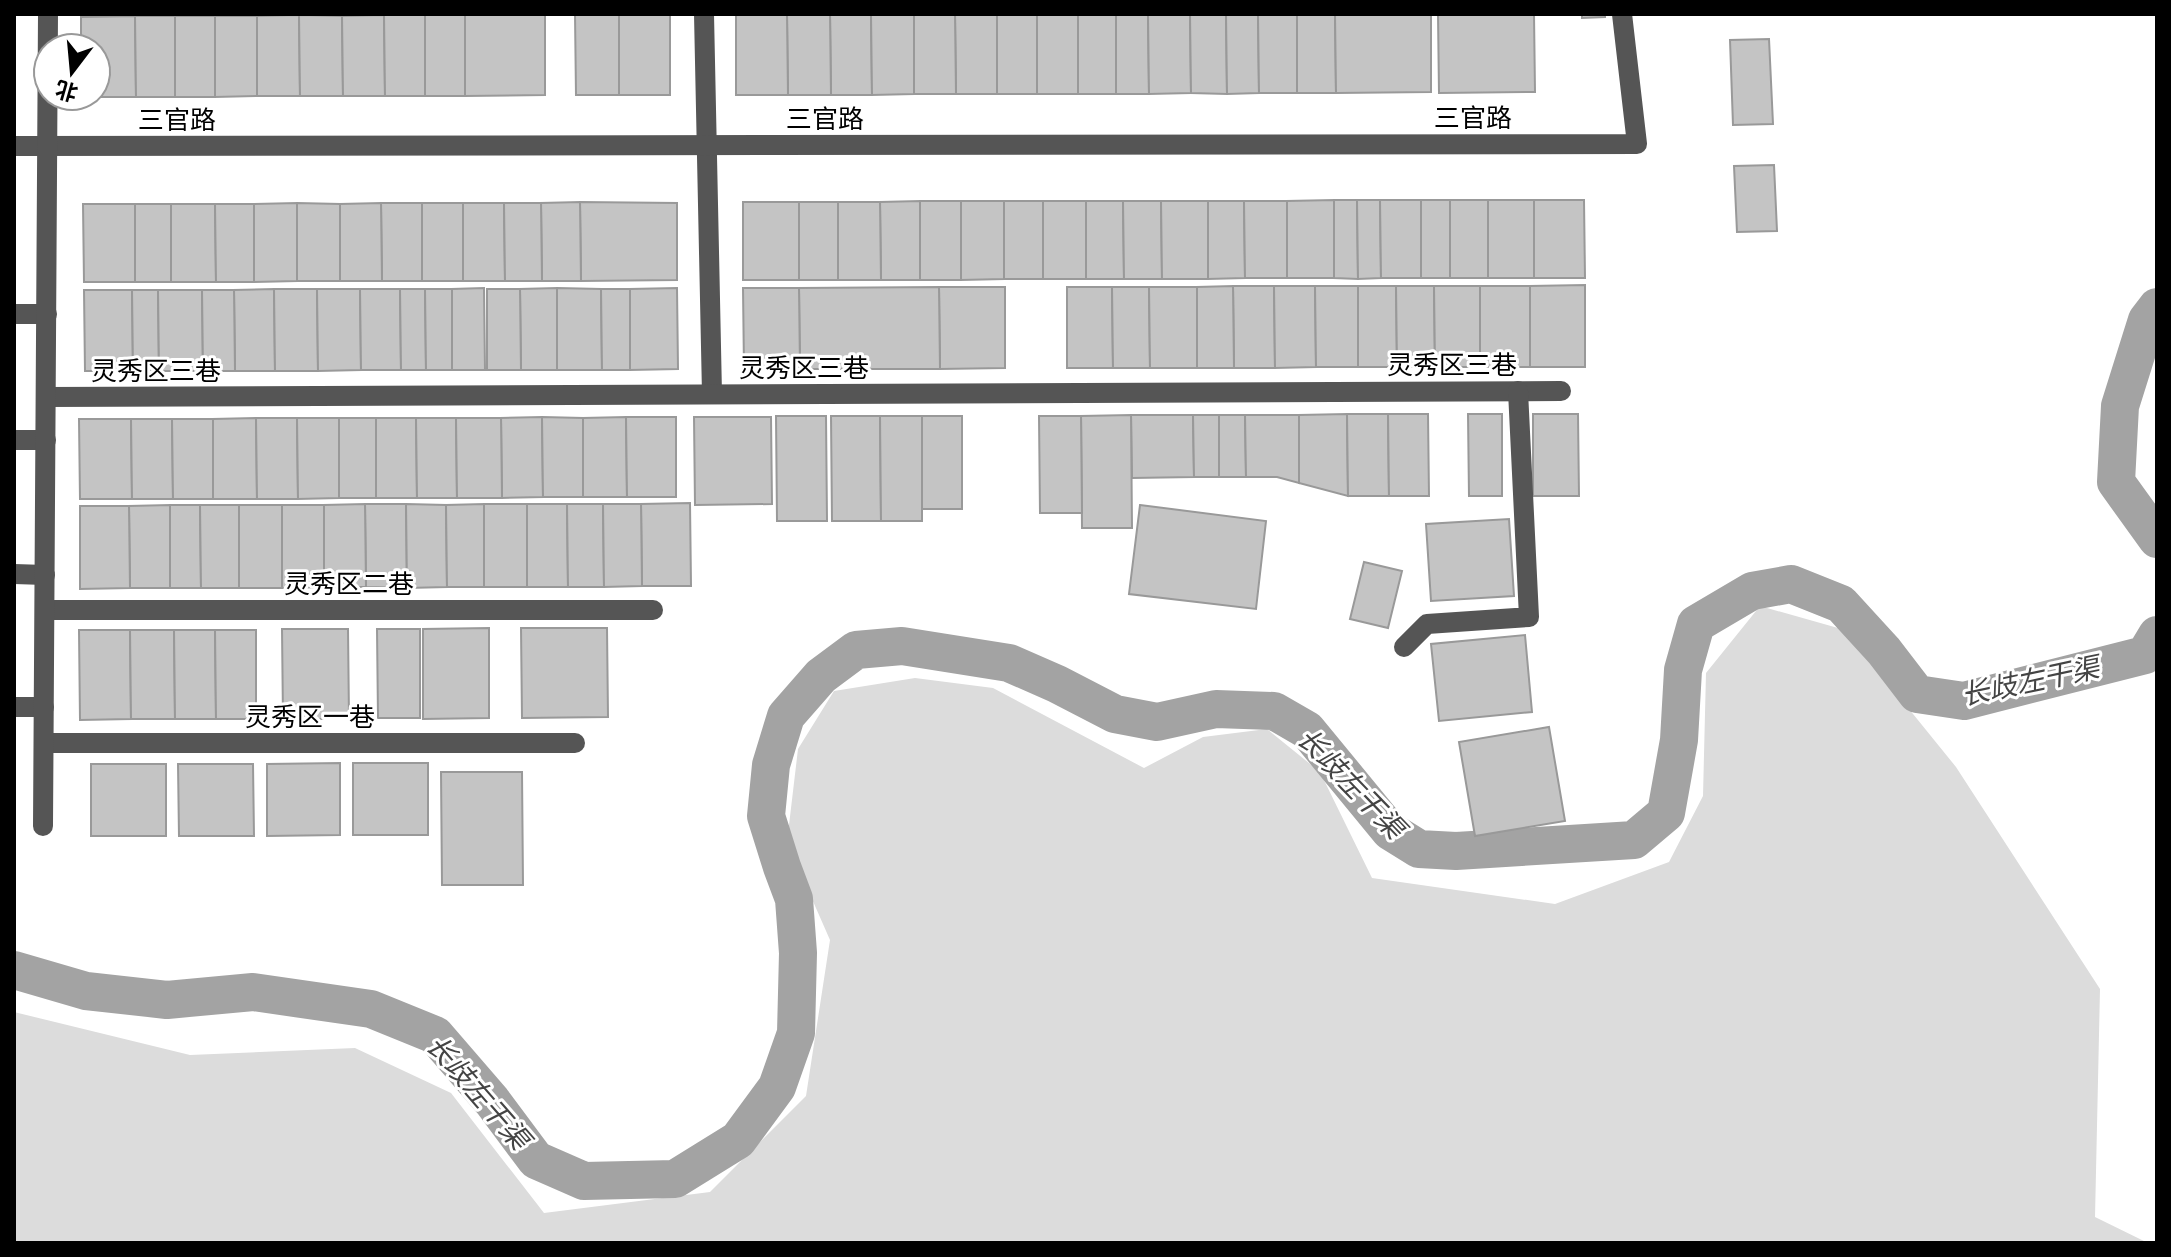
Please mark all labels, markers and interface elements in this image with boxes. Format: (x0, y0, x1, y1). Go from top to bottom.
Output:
north arrow (32, 32, 112, 112)
text: 北 (52, 75, 81, 107)
street label: 三官路 (1434, 103, 1512, 134)
street label: 三官路 (786, 104, 864, 135)
street label: 三官路 (138, 105, 216, 136)
street label: 灵秀区三巷 (1387, 350, 1517, 381)
street label: 灵秀区三巷 (739, 353, 869, 384)
street label: 灵秀区三巷 (91, 356, 221, 387)
street label: 灵秀区二巷 (284, 569, 414, 600)
water label: 长歧左干渠 (1958, 650, 2106, 712)
street label: 灵秀区一巷 (245, 702, 375, 733)
water label: 长歧左干渠 (1290, 722, 1414, 848)
water label: 长歧左干渠 (419, 1029, 539, 1159)

